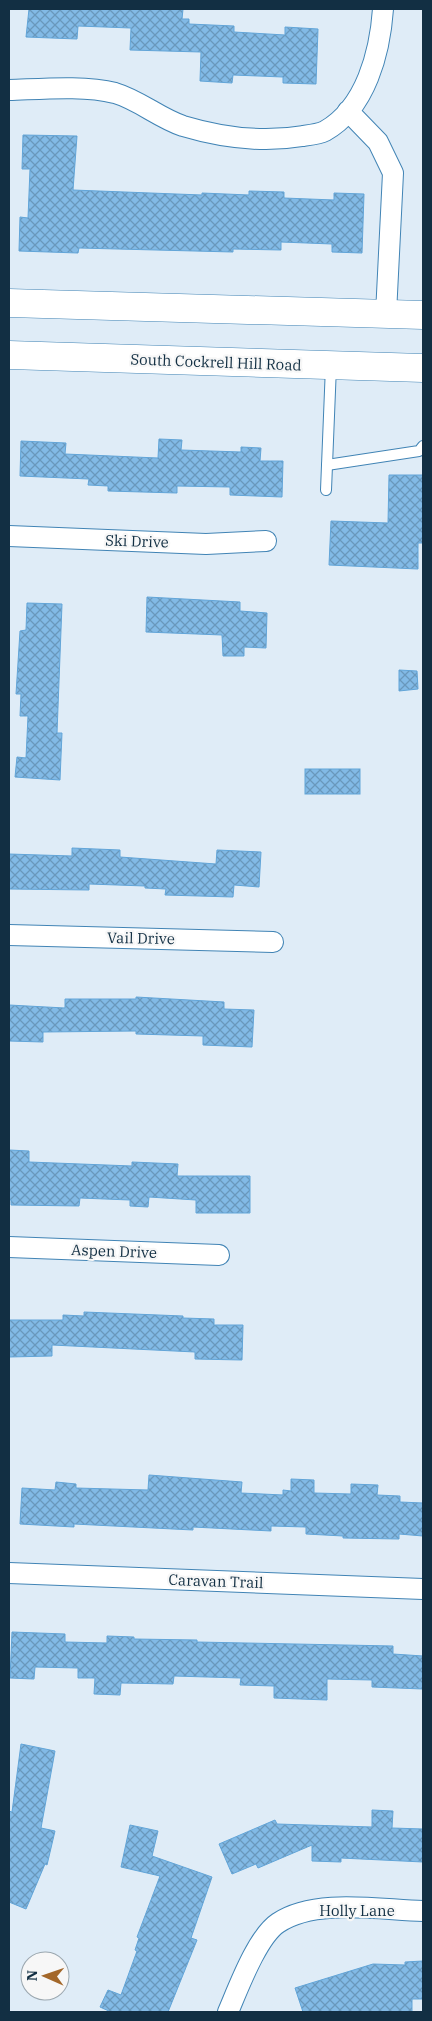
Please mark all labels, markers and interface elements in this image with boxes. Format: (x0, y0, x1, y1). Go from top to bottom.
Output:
street label: South Cockrell Hill Road (130, 350, 302, 374)
street label: Ski Drive (105, 530, 169, 552)
street label: Vail Drive (107, 928, 175, 948)
street label: Aspen Drive (71, 1240, 157, 1262)
street label: Caravan Trail (168, 1570, 264, 1592)
street label: Holly Lane (319, 1901, 395, 1920)
north arrow (20, 1951, 70, 2001)
text: N (23, 1970, 41, 1981)

